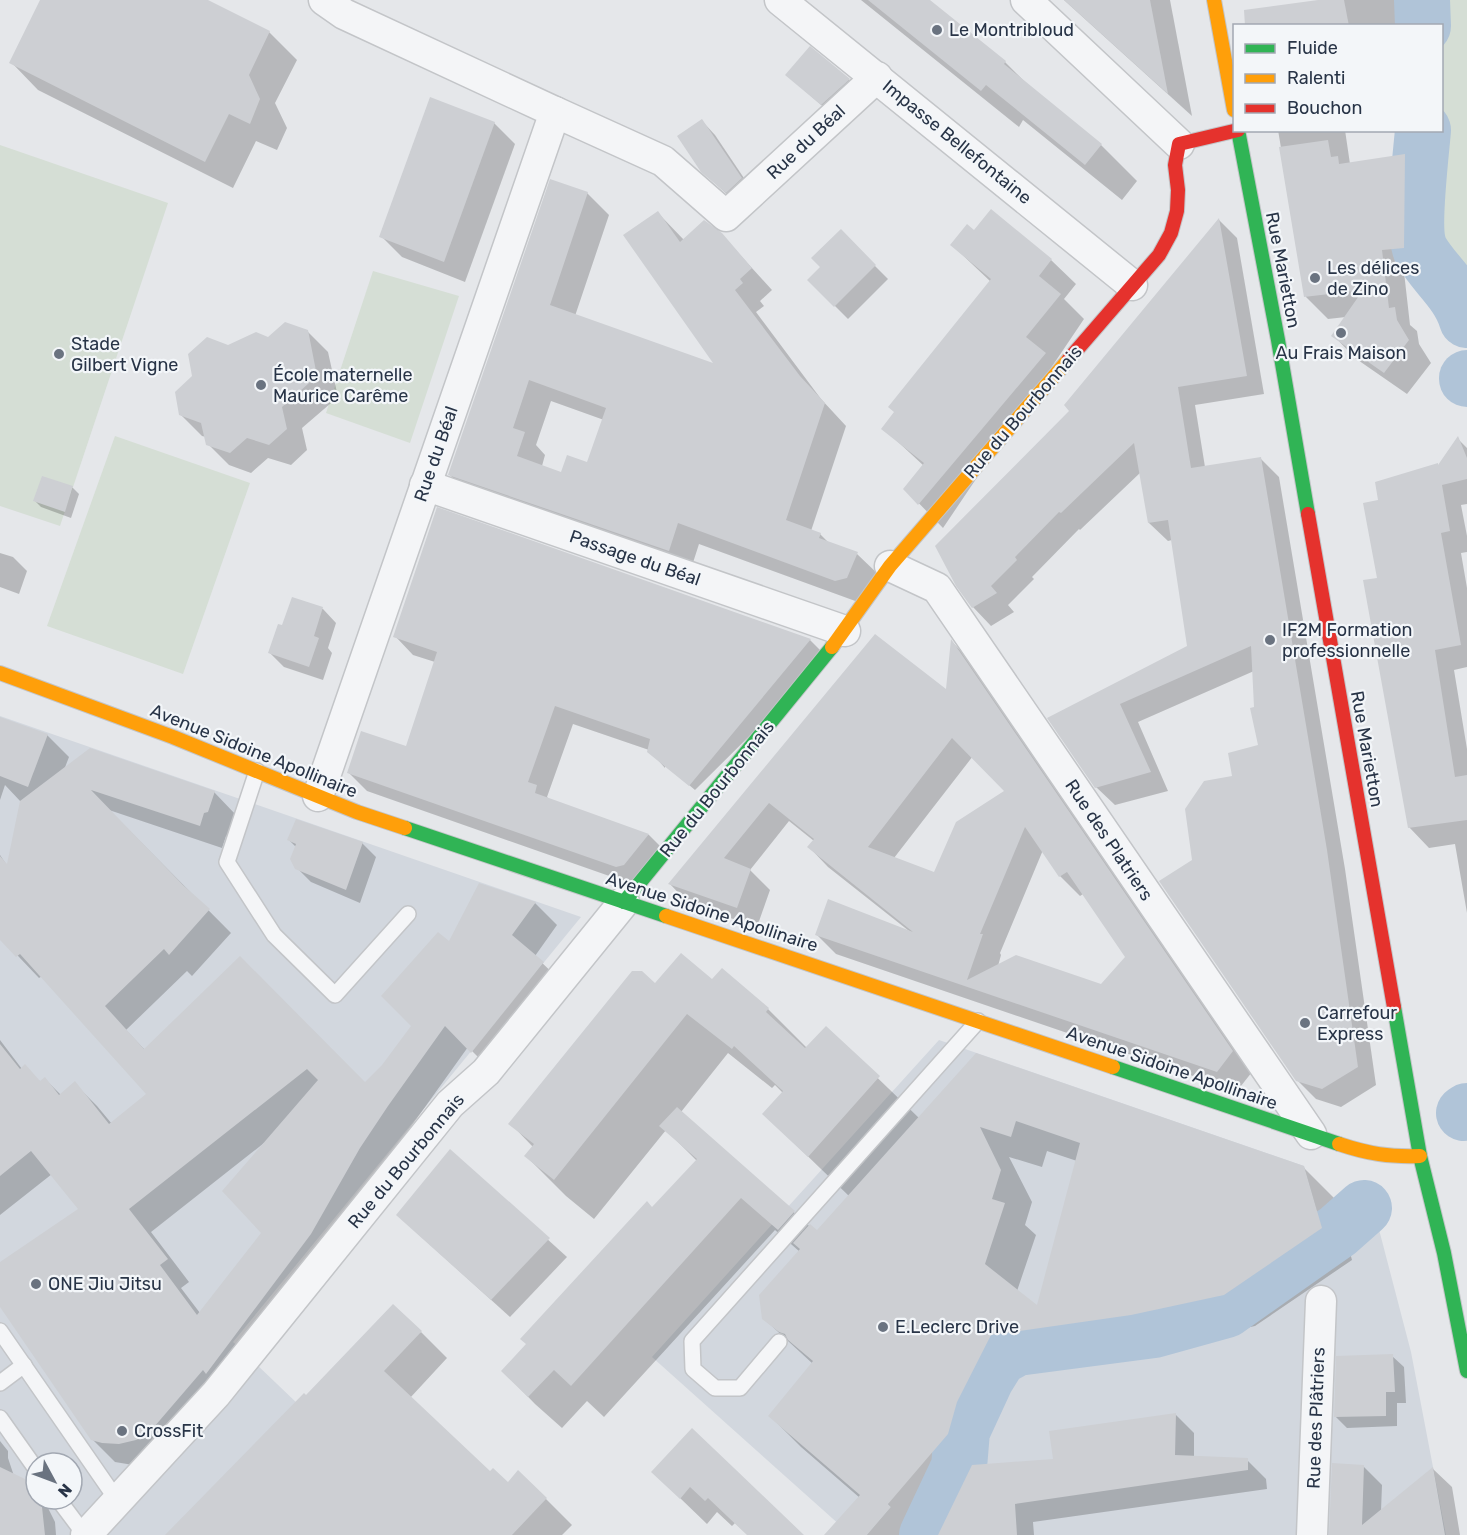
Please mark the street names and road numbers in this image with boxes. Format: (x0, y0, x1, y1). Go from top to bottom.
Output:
street label: Impasse Bellefontaine (878, 75, 1036, 209)
street label: Rue du Béal (762, 100, 850, 184)
street label: Rue Marietton (1261, 210, 1305, 330)
street label: Rue du Bourbonnais (959, 341, 1087, 483)
street label: Rue du Béal (409, 403, 463, 505)
street label: Passage du Béal (567, 525, 703, 591)
street label: Rue Marietton (1346, 689, 1388, 809)
street label: Avenue Sidoine Apollinaire (147, 699, 361, 803)
street label: Rue du Bourbonnais (655, 716, 779, 862)
street label: Rue des Platriers (1060, 775, 1158, 905)
street label: Avenue Sidoine Apollinaire (603, 867, 821, 957)
street label: Avenue Sidoine Apollinaire (1064, 1022, 1280, 1114)
street label: Rue du Bourbonnais (343, 1089, 469, 1233)
street label: Rue des Plâtriers (1303, 1347, 1329, 1489)

